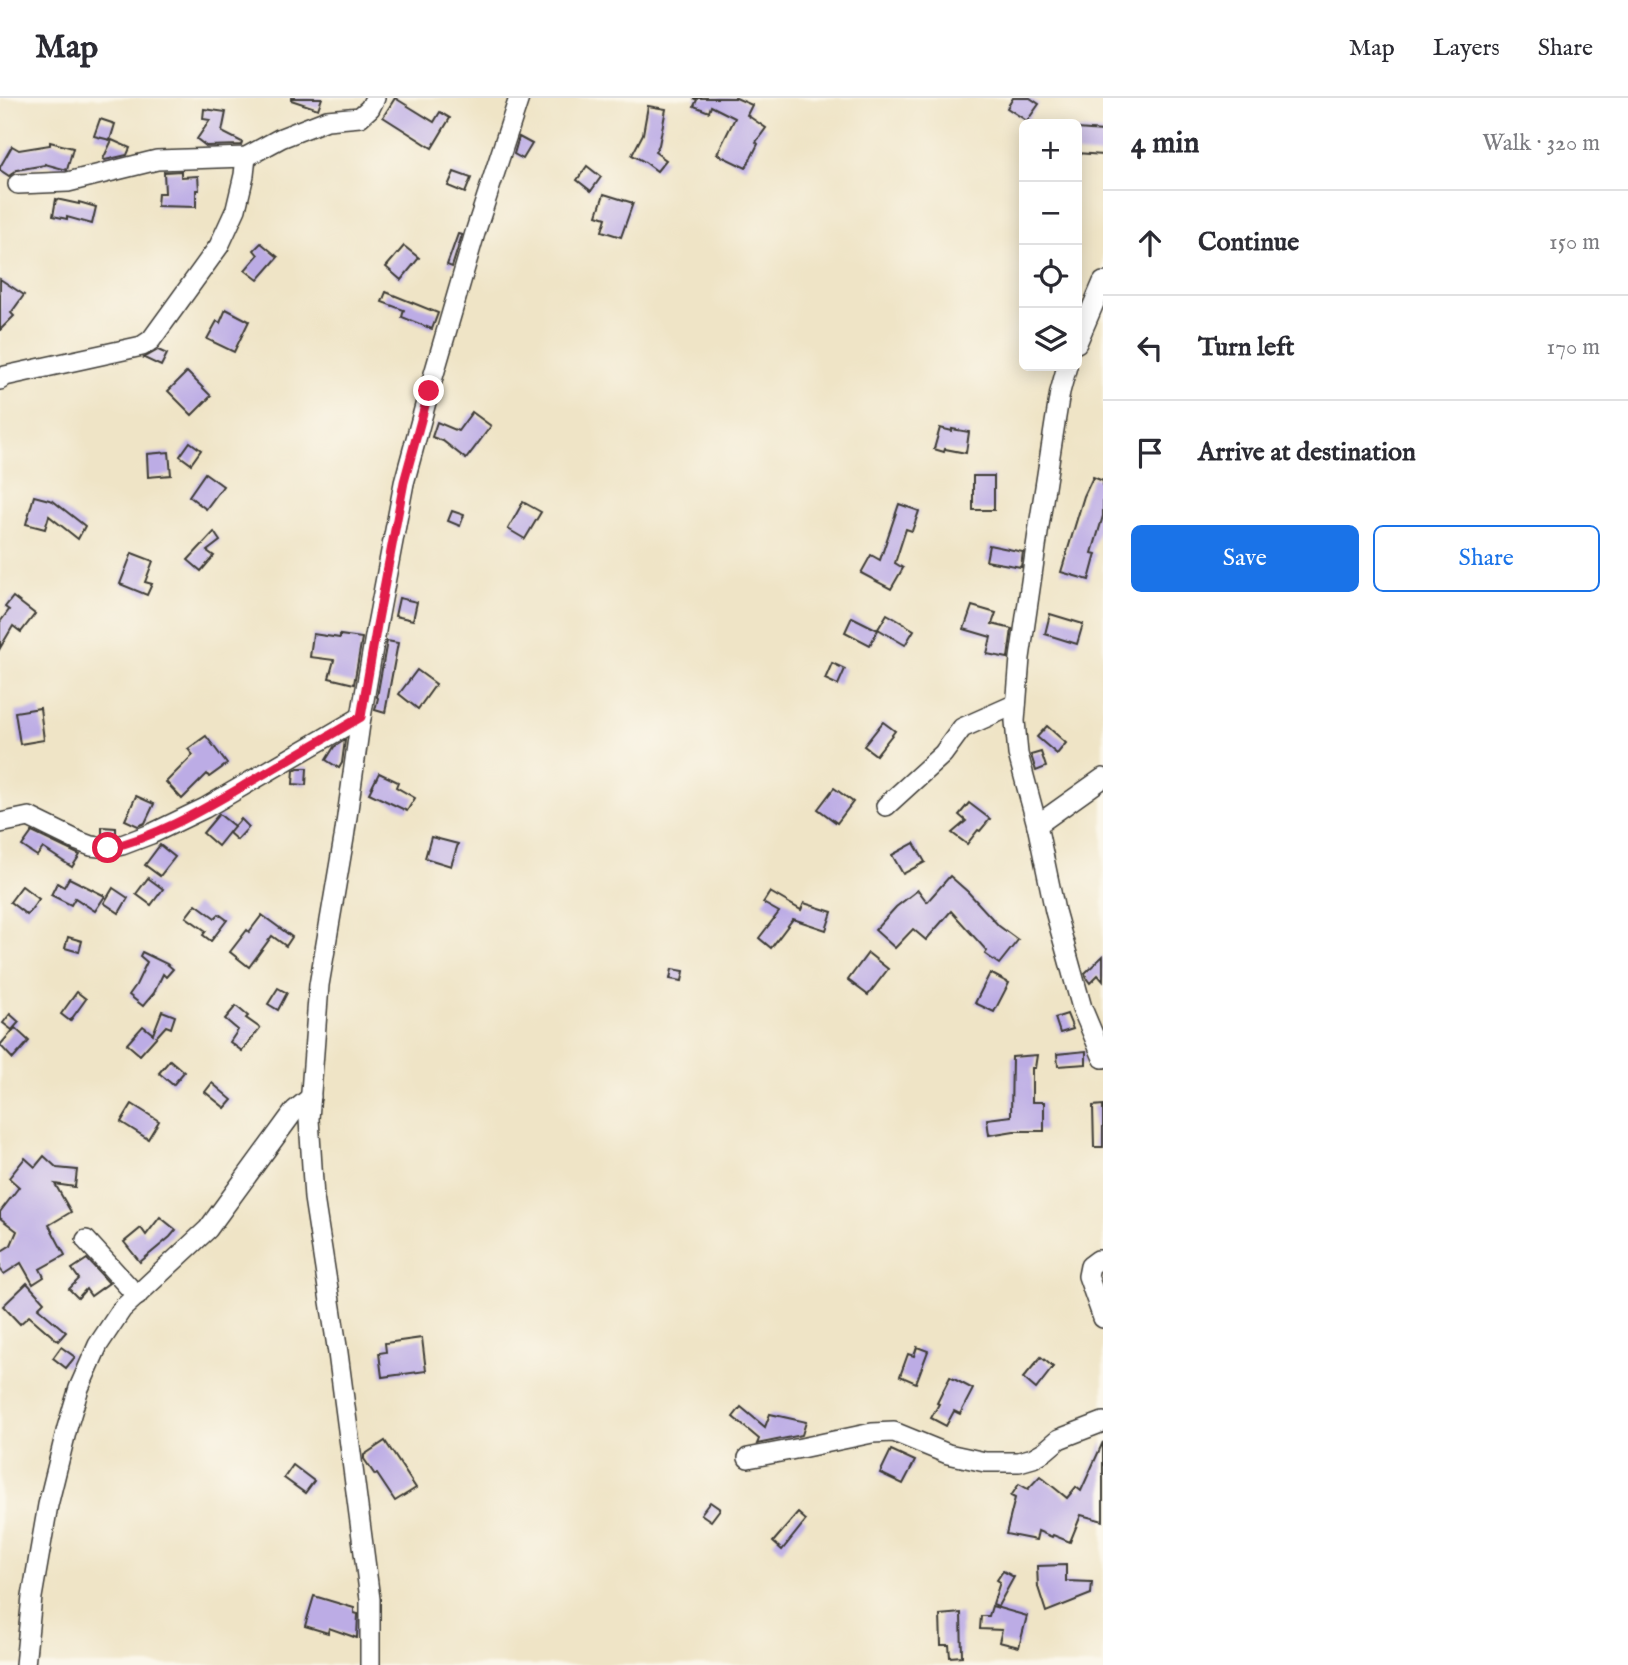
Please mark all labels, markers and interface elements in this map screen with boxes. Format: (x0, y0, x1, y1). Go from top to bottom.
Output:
text: Map (35, 27, 98, 69)
text: Map (1349, 33, 1395, 64)
text: Layers (1433, 33, 1500, 64)
text: Share (1538, 33, 1593, 64)
map controls (1019, 119, 1082, 371)
button: + (1019, 119, 1082, 182)
text: 4 min (1131, 125, 1199, 163)
text: Walk · 320 m (1482, 129, 1600, 158)
button: − (1019, 182, 1082, 245)
icon: ahead (1131, 224, 1169, 262)
text: Continue (1198, 226, 1299, 259)
text: 150 m (1549, 228, 1600, 257)
button: locate (1019, 245, 1082, 308)
button: layers (1019, 308, 1082, 371)
icon: left (1131, 329, 1169, 367)
text: Turn left (1198, 331, 1295, 364)
text: 170 m (1547, 333, 1600, 362)
route end (413, 375, 444, 406)
icon: arrive (1131, 434, 1169, 472)
text: Arrive at destination (1198, 436, 1416, 469)
button: Save (1131, 525, 1359, 592)
button: Share (1373, 525, 1600, 592)
route start (92, 832, 123, 863)

